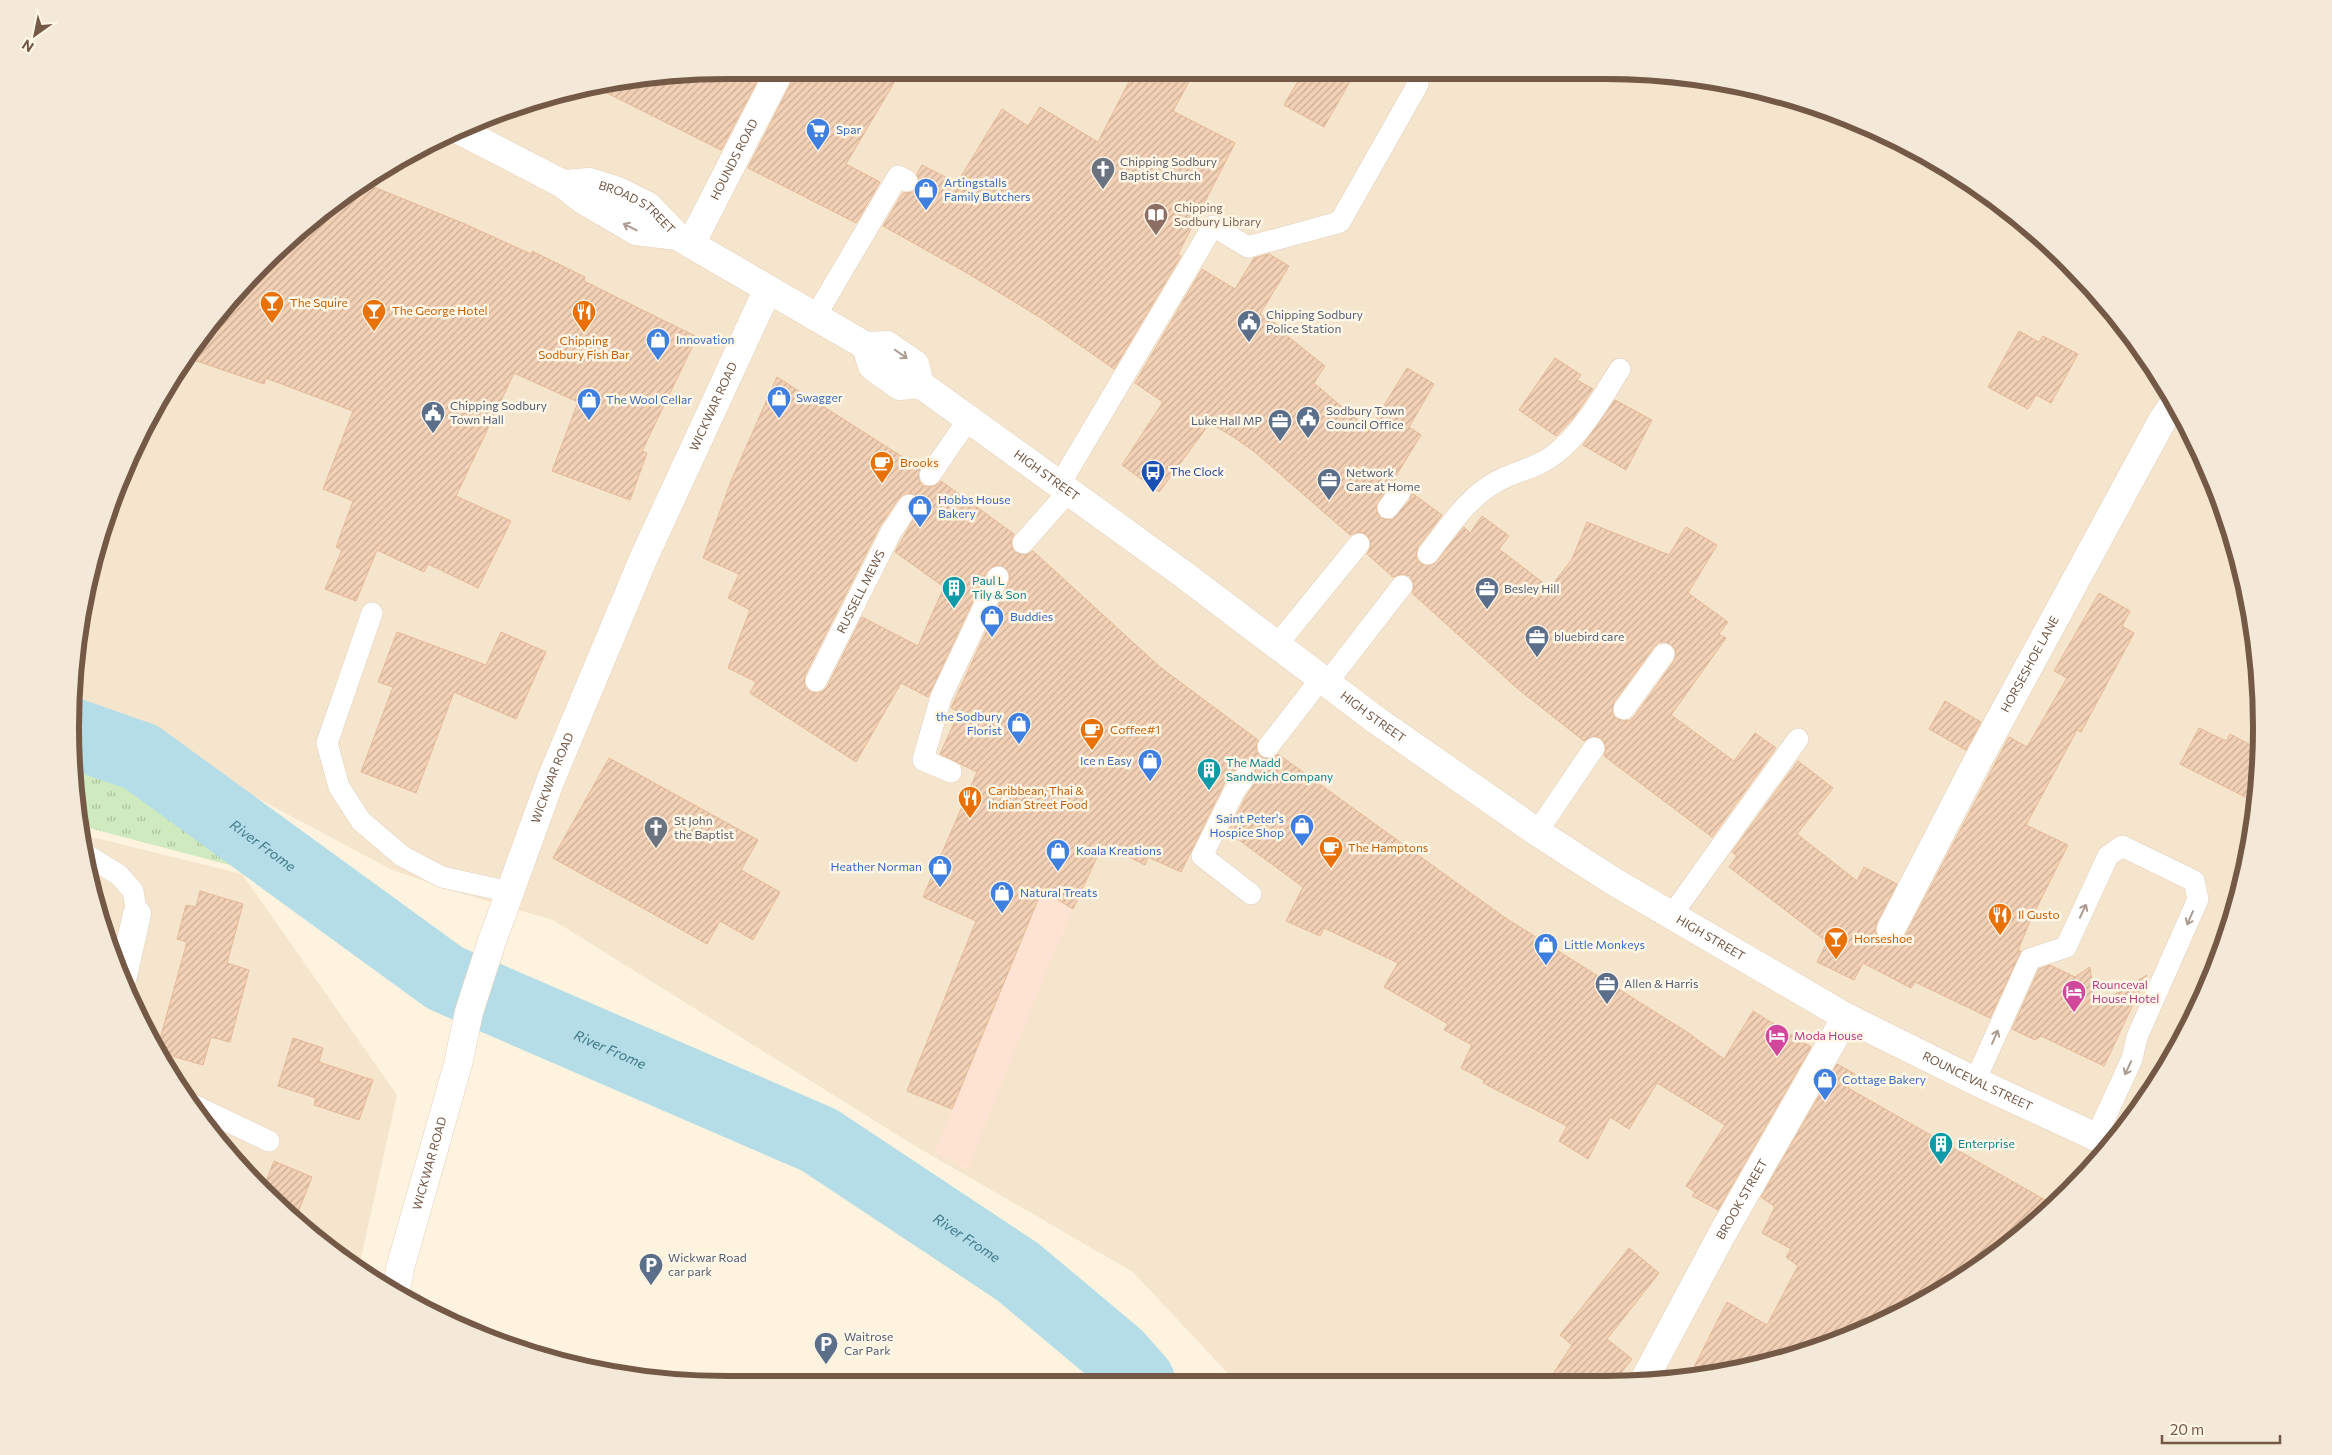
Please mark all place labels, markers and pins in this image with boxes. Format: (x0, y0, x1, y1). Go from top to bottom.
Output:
supermarket icon: Spar (805, 117, 831, 151)
place label: Spar (836, 122, 861, 136)
place label: Chipping Sodbury Baptist Church (1120, 154, 1217, 182)
church icon: Chipping Sodbury Baptist Church (1090, 156, 1116, 190)
place label: Artingstalls Family Butchers (944, 175, 1031, 203)
shop icon: Artingstalls Family Butchers (913, 177, 939, 211)
place label: Chipping Sodbury Library (1174, 200, 1261, 228)
library icon: Chipping Sodbury Library (1143, 202, 1169, 236)
bar icon: The Squire (259, 290, 285, 324)
place label: The Squire (290, 295, 348, 309)
bar icon: The George Hotel (361, 298, 387, 332)
restaurant icon: Chipping Sodbury Fish Bar (571, 299, 597, 333)
place label: The George Hotel (392, 303, 488, 317)
place label: Chipping Sodbury Police Station (1266, 307, 1363, 335)
public building icon: Chipping Sodbury Police Station (1236, 309, 1262, 343)
shop icon: Innovation (645, 327, 671, 361)
place label: Innovation (676, 332, 734, 346)
place label: Chipping Sodbury Fish Bar (538, 333, 630, 361)
shop icon: Swagger (766, 385, 792, 419)
shop icon: The Wool Cellar (576, 387, 602, 421)
place label: Swagger (796, 390, 843, 404)
place label: The Wool Cellar (606, 392, 692, 406)
place label: Chipping Sodbury Town Hall (450, 398, 547, 426)
public building icon: Chipping Sodbury Town Hall (420, 400, 446, 434)
place label: Sodbury Town Council Office (1326, 403, 1404, 431)
public building icon: Sodbury Town Council Office (1295, 405, 1321, 439)
office icon: Luke Hall MP (1267, 408, 1293, 442)
place label: Luke Hall MP (1191, 413, 1262, 427)
cafe icon: Brooks (869, 450, 895, 484)
place label: Brooks (900, 455, 939, 469)
bus stop icon: The Clock (1140, 459, 1166, 493)
place label: The Clock (1170, 464, 1225, 478)
place label: Network Care at Home (1346, 465, 1420, 493)
office icon: Network Care at Home (1316, 467, 1342, 501)
place label: Hobbs House Bakery (938, 492, 1011, 520)
shop icon: Hobbs House Bakery (907, 494, 933, 528)
place label: Paul L Tily & Son (972, 573, 1027, 601)
building icon: Paul L Tily & Son (941, 575, 967, 609)
office icon: Besley Hill (1474, 576, 1500, 610)
place label: Besley Hill (1504, 581, 1559, 595)
shop icon: Buddies (979, 604, 1005, 638)
place label: Buddies (1010, 609, 1053, 623)
office icon: bluebird care (1524, 624, 1550, 658)
place label: bluebird care (1554, 629, 1624, 643)
place label: the Sodbury Florist (936, 709, 1002, 737)
shop icon: the Sodbury Florist (1006, 711, 1032, 745)
cafe icon: Coffee#1 (1079, 717, 1105, 751)
place label: Coffee#1 (1110, 722, 1160, 736)
shop icon: Ice n Easy (1137, 748, 1163, 782)
place label: Ice n Easy (1080, 753, 1132, 767)
place label: The Madd Sandwich Company (1226, 755, 1333, 783)
building icon: The Madd Sandwich Company (1196, 757, 1222, 791)
place label: Caribbean, Thai & Indian Street Food (988, 783, 1088, 811)
restaurant icon: Caribbean, Thai & Indian Street Food (957, 785, 983, 819)
place label: Saint Peter's Hospice Shop (1210, 811, 1284, 839)
place label: St John the Baptist (674, 813, 734, 841)
shop icon: Saint Peter's Hospice Shop (1289, 813, 1315, 847)
church icon: St John the Baptist (643, 815, 669, 849)
cafe icon: The Hamptons (1318, 835, 1344, 869)
shop icon: Koala Kreations (1045, 838, 1071, 872)
place label: The Hamptons (1348, 840, 1428, 854)
place label: Koala Kreations (1076, 843, 1161, 857)
shop icon: Heather Norman (927, 854, 953, 888)
place label: Heather Norman (831, 859, 922, 873)
shop icon: Natural Treats (989, 880, 1015, 914)
place label: Natural Treats (1020, 885, 1098, 899)
restaurant icon: Il Gusto (1987, 902, 2013, 936)
place label: Il Gusto (2018, 907, 2060, 921)
bar icon: Horseshoe (1823, 926, 1849, 960)
place label: Horseshoe (1854, 931, 1912, 945)
shop icon: Little Monkeys (1533, 932, 1559, 966)
place label: Little Monkeys (1564, 937, 1645, 951)
office icon: Allen & Harris (1594, 971, 1620, 1005)
place label: Allen & Harris (1624, 976, 1698, 990)
place label: Rounceval House Hotel (2092, 977, 2159, 1005)
hotel icon: Rounceval House Hotel (2061, 979, 2087, 1013)
hotel icon: Moda House (1764, 1023, 1790, 1057)
place label: Moda House (1794, 1028, 1863, 1042)
shop icon: Cottage Bakery (1812, 1067, 1838, 1101)
place label: Cottage Bakery (1842, 1072, 1926, 1086)
building icon: Enterprise (1928, 1131, 1954, 1165)
place label: Enterprise (1958, 1136, 2015, 1150)
place label: Wickwar Road car park (668, 1250, 747, 1278)
parking icon: Wickwar Road car park (638, 1252, 664, 1286)
place label: Waitrose Car Park (844, 1329, 893, 1357)
parking icon: Waitrose Car Park (813, 1331, 839, 1365)

